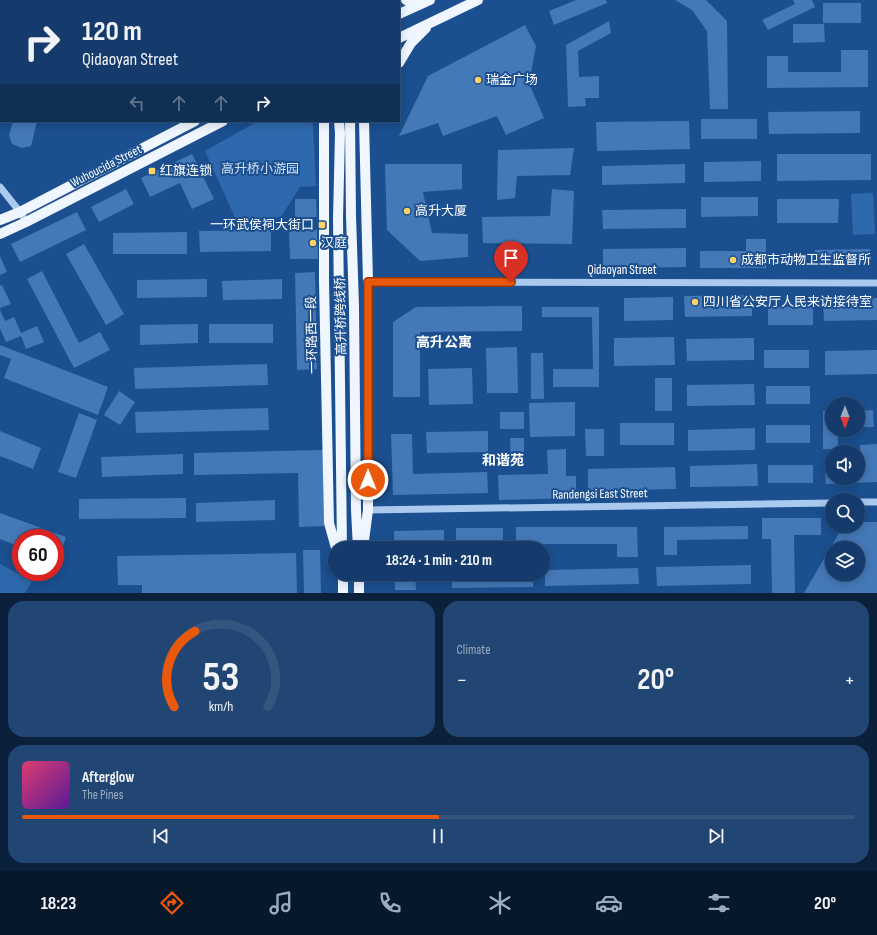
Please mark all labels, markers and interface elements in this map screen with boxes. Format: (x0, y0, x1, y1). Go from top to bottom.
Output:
text: 120 m (82, 15, 142, 48)
icon: right (16, 16, 68, 68)
text: Qidaoyan Street (82, 49, 178, 70)
place label: 瑞金广场 (486, 72, 538, 88)
marker: 瑞金广场 (473, 75, 483, 85)
icon: left (126, 92, 148, 114)
icon: ahead (168, 92, 190, 114)
icon: ahead (210, 92, 232, 114)
icon: right (252, 92, 274, 114)
street label: Wuhoucida Street (68, 141, 144, 191)
park label: 高升桥小游园 (221, 161, 299, 177)
place label: 红旗连锁 (160, 163, 212, 179)
marker: 红旗连锁 (147, 166, 157, 176)
place label: 高升大厦 (415, 203, 467, 219)
marker: 高升大厦 (402, 206, 412, 216)
place label: 一环武侯祠大街口 (210, 217, 314, 233)
marker: 一环武侯祠大街口 (317, 220, 327, 230)
place label: 汉庭 (321, 235, 347, 251)
marker: 汉庭 (308, 238, 318, 248)
pin (494, 241, 528, 282)
icon: arrive (500, 247, 522, 269)
place label: 成都市动物卫生监督所 (741, 252, 871, 268)
marker: 成都市动物卫生监督所 (728, 255, 738, 265)
street label: Qidaoyan Street (587, 262, 657, 278)
street label: 高升桥跨线桥 (332, 277, 350, 355)
place label: 四川省公安厅人民来访接待室 (703, 294, 872, 310)
street label: 一环路西一段 (303, 296, 321, 374)
marker: 四川省公安厅人民来访接待室 (690, 297, 700, 307)
district label: 高升公寓 (416, 334, 472, 351)
north arrow (825, 397, 865, 437)
map controls (825, 397, 865, 581)
button: sound (825, 445, 865, 485)
district label: 和谐苑 (482, 452, 524, 469)
position arrow (347, 459, 389, 501)
street label: Randengsi East Street (552, 485, 648, 503)
button: search (825, 493, 865, 533)
speed limit sign: 60 (12, 529, 64, 581)
button: layers (825, 541, 865, 581)
text: 18:24 · 1 min · 210 m (386, 551, 492, 570)
text: Climate (457, 642, 490, 658)
text: 53 (203, 653, 240, 702)
text: 20° (637, 662, 674, 698)
text: − (457, 667, 467, 694)
text: + (844, 667, 855, 694)
text: km/h (209, 698, 234, 715)
text: Afterglow (82, 768, 134, 787)
text: The Pines (82, 787, 123, 803)
icon: previous (150, 825, 172, 847)
icon: pause (427, 825, 449, 847)
icon: next (705, 825, 727, 847)
icon: directions (158, 889, 186, 917)
icon: music (267, 889, 295, 917)
icon: phone (376, 889, 404, 917)
icon: climate (486, 889, 514, 917)
icon: car (595, 889, 623, 917)
icon: filters (705, 889, 733, 917)
text: 18:23 (41, 893, 76, 914)
text: 20° (814, 893, 836, 914)

